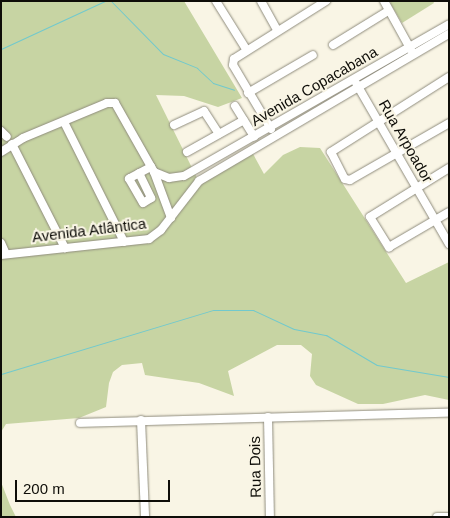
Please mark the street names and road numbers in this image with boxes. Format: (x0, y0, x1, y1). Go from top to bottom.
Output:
street label: Avenida Copacabana (248, 42, 380, 130)
street label: Rua Arpoador (375, 96, 437, 186)
street label: Avenida Atlântica (31, 214, 147, 246)
street label: Rua Dois (245, 436, 265, 498)

